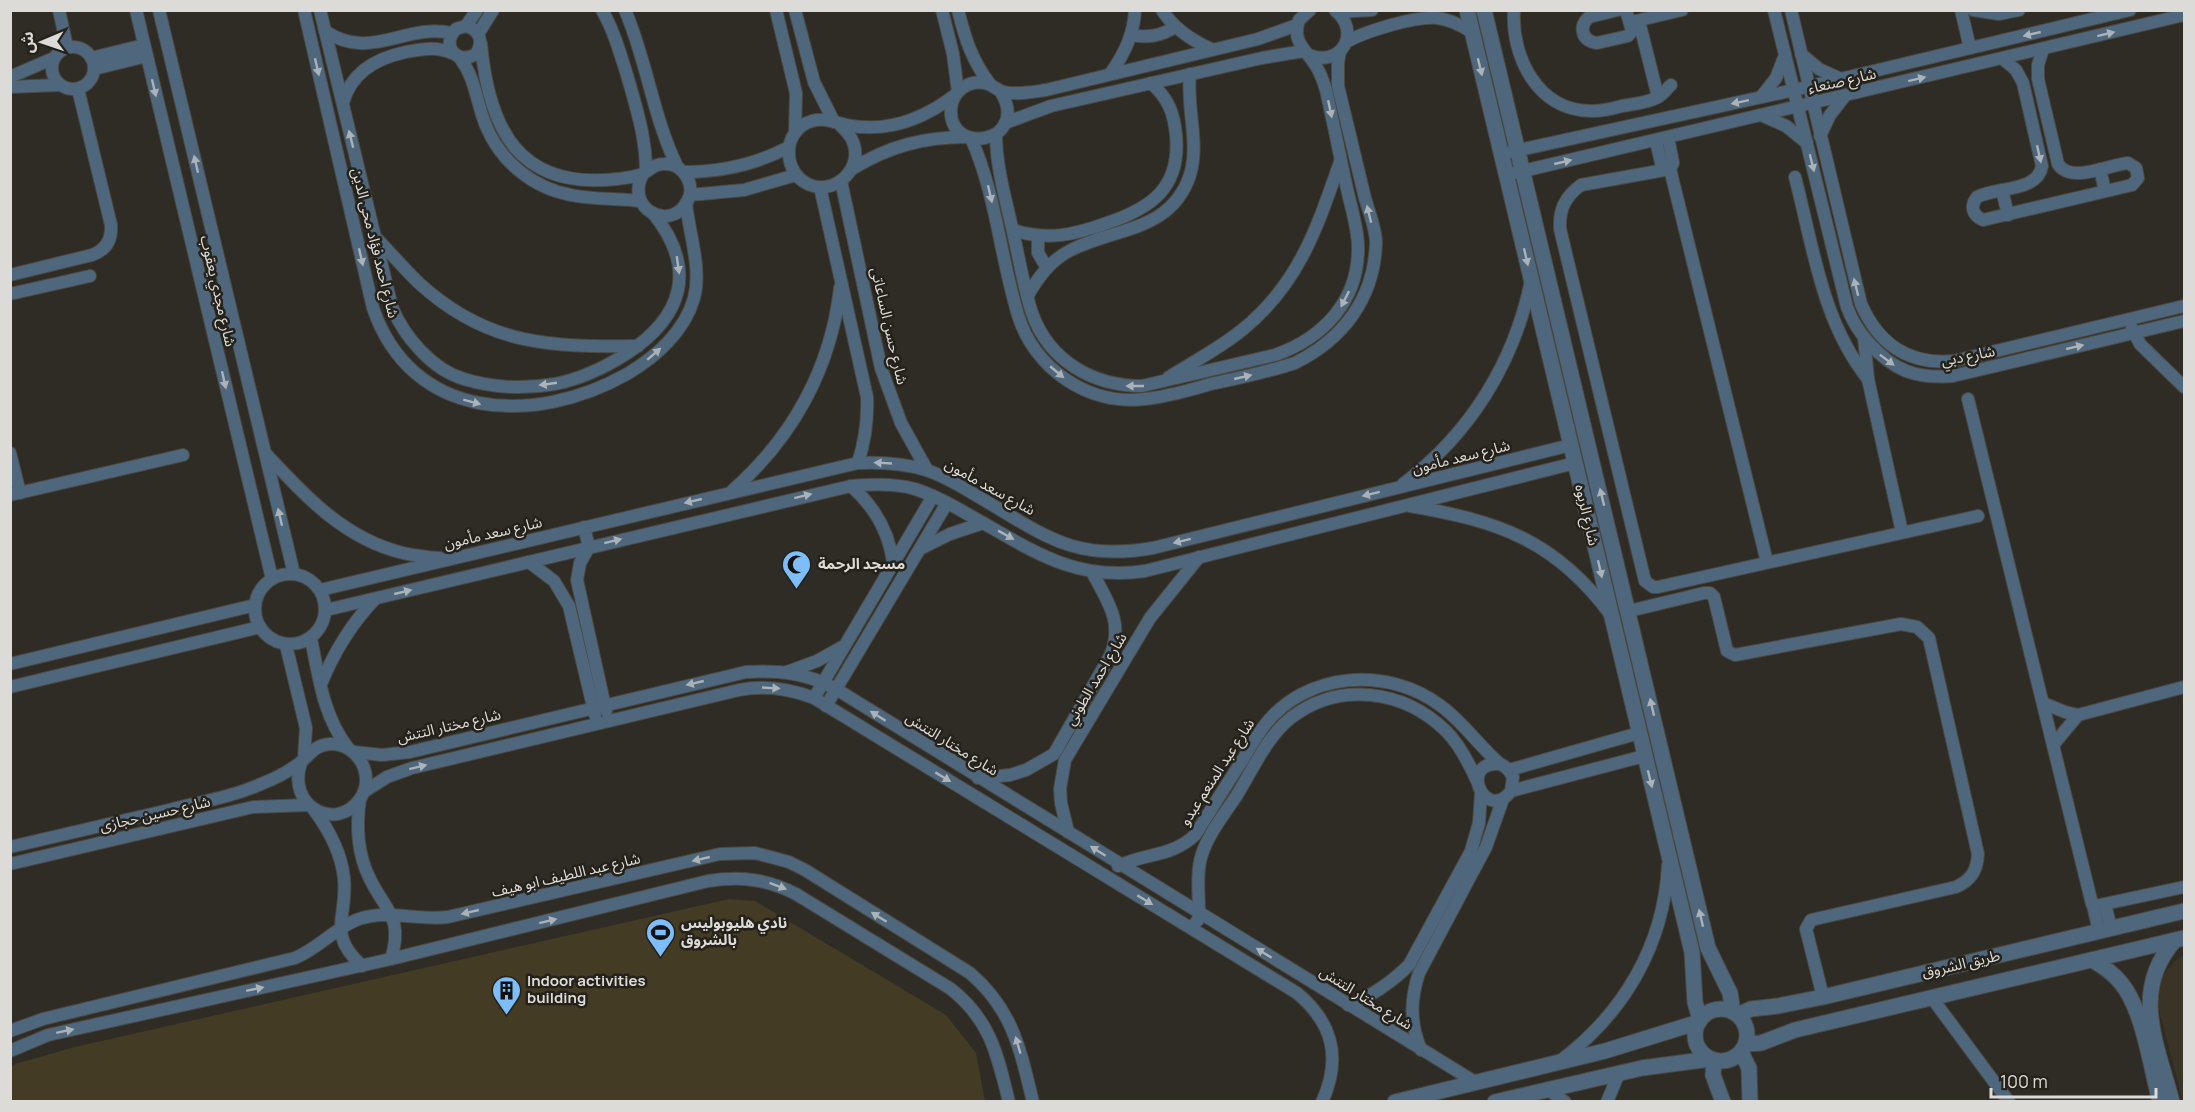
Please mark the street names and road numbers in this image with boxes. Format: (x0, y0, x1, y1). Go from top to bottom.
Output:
street label: شارع صنعاء (1806, 62, 1879, 100)
street label: شارع احمد فؤاد محى الدين (345, 166, 404, 321)
street label: شارع مجدي يعقوب (194, 233, 242, 349)
street label: شارع حسن الساعاتى (864, 265, 913, 387)
street label: شارع دبي (1939, 340, 1997, 373)
street label: شارع سعد مأمون (1410, 434, 1513, 481)
street label: شارع سعد مأمون (940, 453, 1039, 522)
street label: شارع الربوه (1568, 482, 1605, 548)
street label: شارع سعد مأمون (442, 511, 545, 556)
street label: شارع احمد الطوني (1060, 628, 1133, 730)
street label: شارع مختار التتش (395, 703, 503, 750)
street label: شارع مختار التتش (901, 707, 1003, 782)
street label: شارع عبد المنعم عبدو (1174, 714, 1261, 830)
street label: شارع حسين حجازى (97, 791, 213, 838)
street label: شارع عبد اللطيف ابو هيف (489, 847, 643, 904)
street label: طريق الشروق (1920, 944, 2002, 983)
street label: شارع مختار التتش (1315, 961, 1417, 1036)

